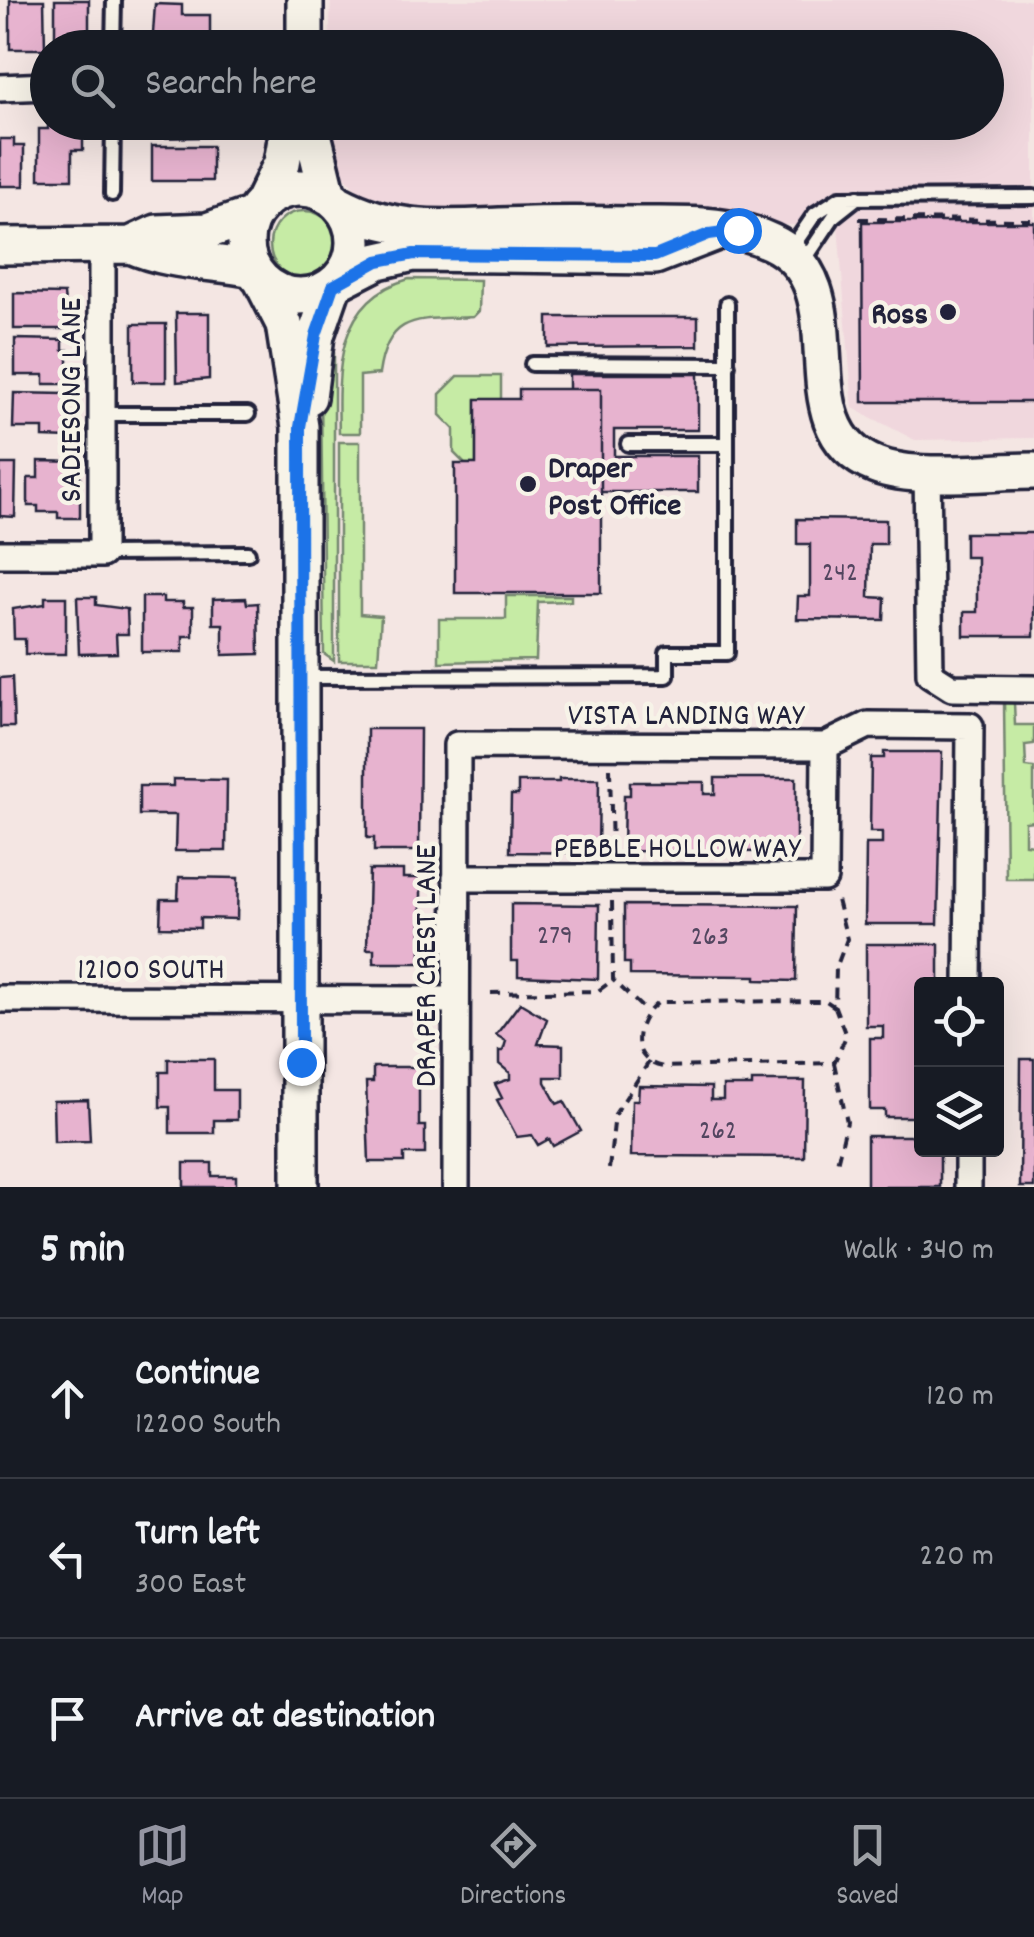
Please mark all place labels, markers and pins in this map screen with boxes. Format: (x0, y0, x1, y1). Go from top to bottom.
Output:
place label: Ross (871, 294, 928, 340)
marker: Ross (937, 301, 959, 323)
place label: Draper Post Office (548, 448, 681, 531)
marker: Draper Post Office (517, 473, 539, 495)

